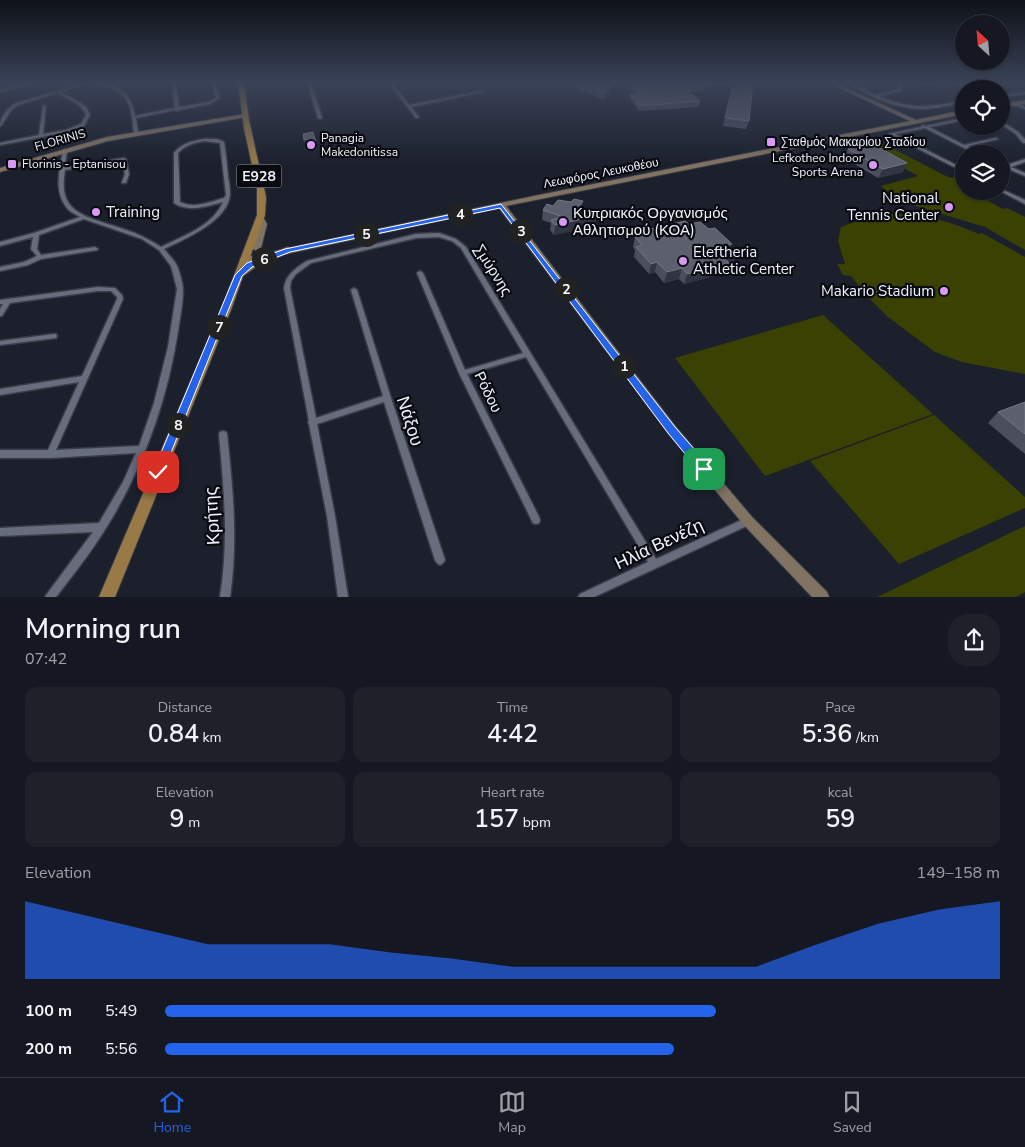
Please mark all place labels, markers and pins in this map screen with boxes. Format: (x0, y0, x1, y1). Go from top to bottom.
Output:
place label: Panagia Makedonitissa (321, 130, 398, 160)
place label: Σταθμός Μακαρίου Σταδίου (781, 134, 925, 150)
marker: Σταθμός Μακαρίου Σταδίου (765, 136, 777, 148)
marker: Panagia Makedonitissa (305, 139, 317, 151)
place label: Lefkotheo Indoor Sports Arena (772, 150, 864, 180)
place label: Florinis - Eptanisou (22, 156, 126, 172)
marker: Florinis - Eptanisou (6, 158, 18, 170)
marker: Lefkotheo Indoor Sports Arena (867, 159, 879, 171)
place label: National Tennis Center (847, 188, 940, 225)
marker: National Tennis Center (943, 201, 955, 213)
place label: Training (106, 202, 160, 222)
pin: 4 (448, 202, 472, 226)
place label: Κυπριακός Οργανισμός Αθλητισμού (ΚΟΑ) (573, 203, 728, 240)
marker: Training (90, 206, 102, 218)
marker: Κυπριακός Οργανισμός Αθλητισμού (ΚΟΑ) (557, 216, 569, 228)
pin: 3 (508, 218, 534, 244)
pin: 5 (354, 222, 378, 246)
place label: Eleftheria Athletic Center (693, 242, 795, 279)
pin: 6 (252, 246, 276, 272)
marker: Eleftheria Athletic Center (677, 255, 689, 267)
pin: 2 (554, 276, 578, 302)
place label: Makario Stadium (821, 281, 934, 301)
marker: Makario Stadium (938, 285, 950, 297)
pin: 7 (206, 314, 232, 340)
pin: 1 (612, 354, 636, 378)
pin: 8 (166, 412, 190, 438)
pin (683, 448, 725, 490)
pin (137, 451, 179, 493)

